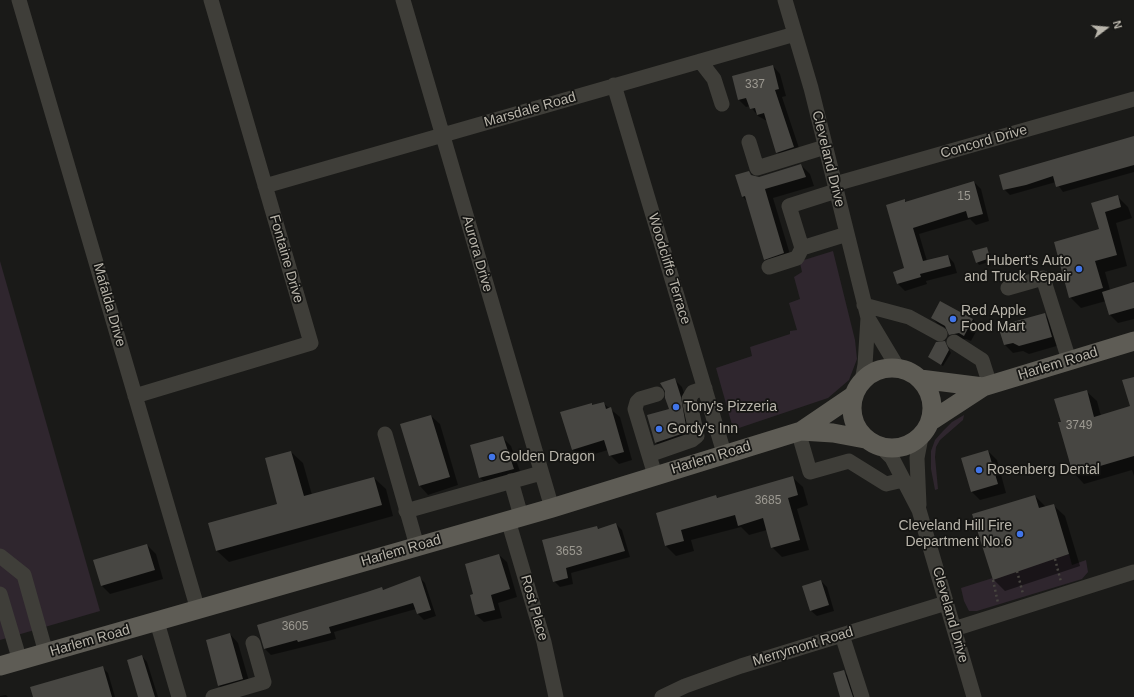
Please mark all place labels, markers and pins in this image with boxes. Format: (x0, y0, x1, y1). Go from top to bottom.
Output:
place label: Hubert's Auto and Truck Repair (964, 253, 1071, 286)
marker: Hubert's Auto and Truck Repair (1074, 264, 1084, 274)
place label: Red Apple Food Mart (961, 303, 1026, 336)
marker: Red Apple Food Mart (948, 314, 958, 324)
place label: Tony's Pizzeria (684, 399, 777, 415)
marker: Tony's Pizzeria (671, 402, 681, 412)
place label: Gordy's Inn (667, 421, 738, 437)
marker: Gordy's Inn (654, 424, 664, 434)
place label: Golden Dragon (500, 449, 595, 465)
marker: Golden Dragon (487, 452, 497, 462)
place label: Rosenberg Dental (987, 462, 1100, 478)
marker: Rosenberg Dental (974, 465, 984, 475)
place label: Cleveland Hill Fire Department No.6 (898, 518, 1012, 550)
marker: Cleveland Hill Fire Department No.6 (1015, 529, 1025, 539)

